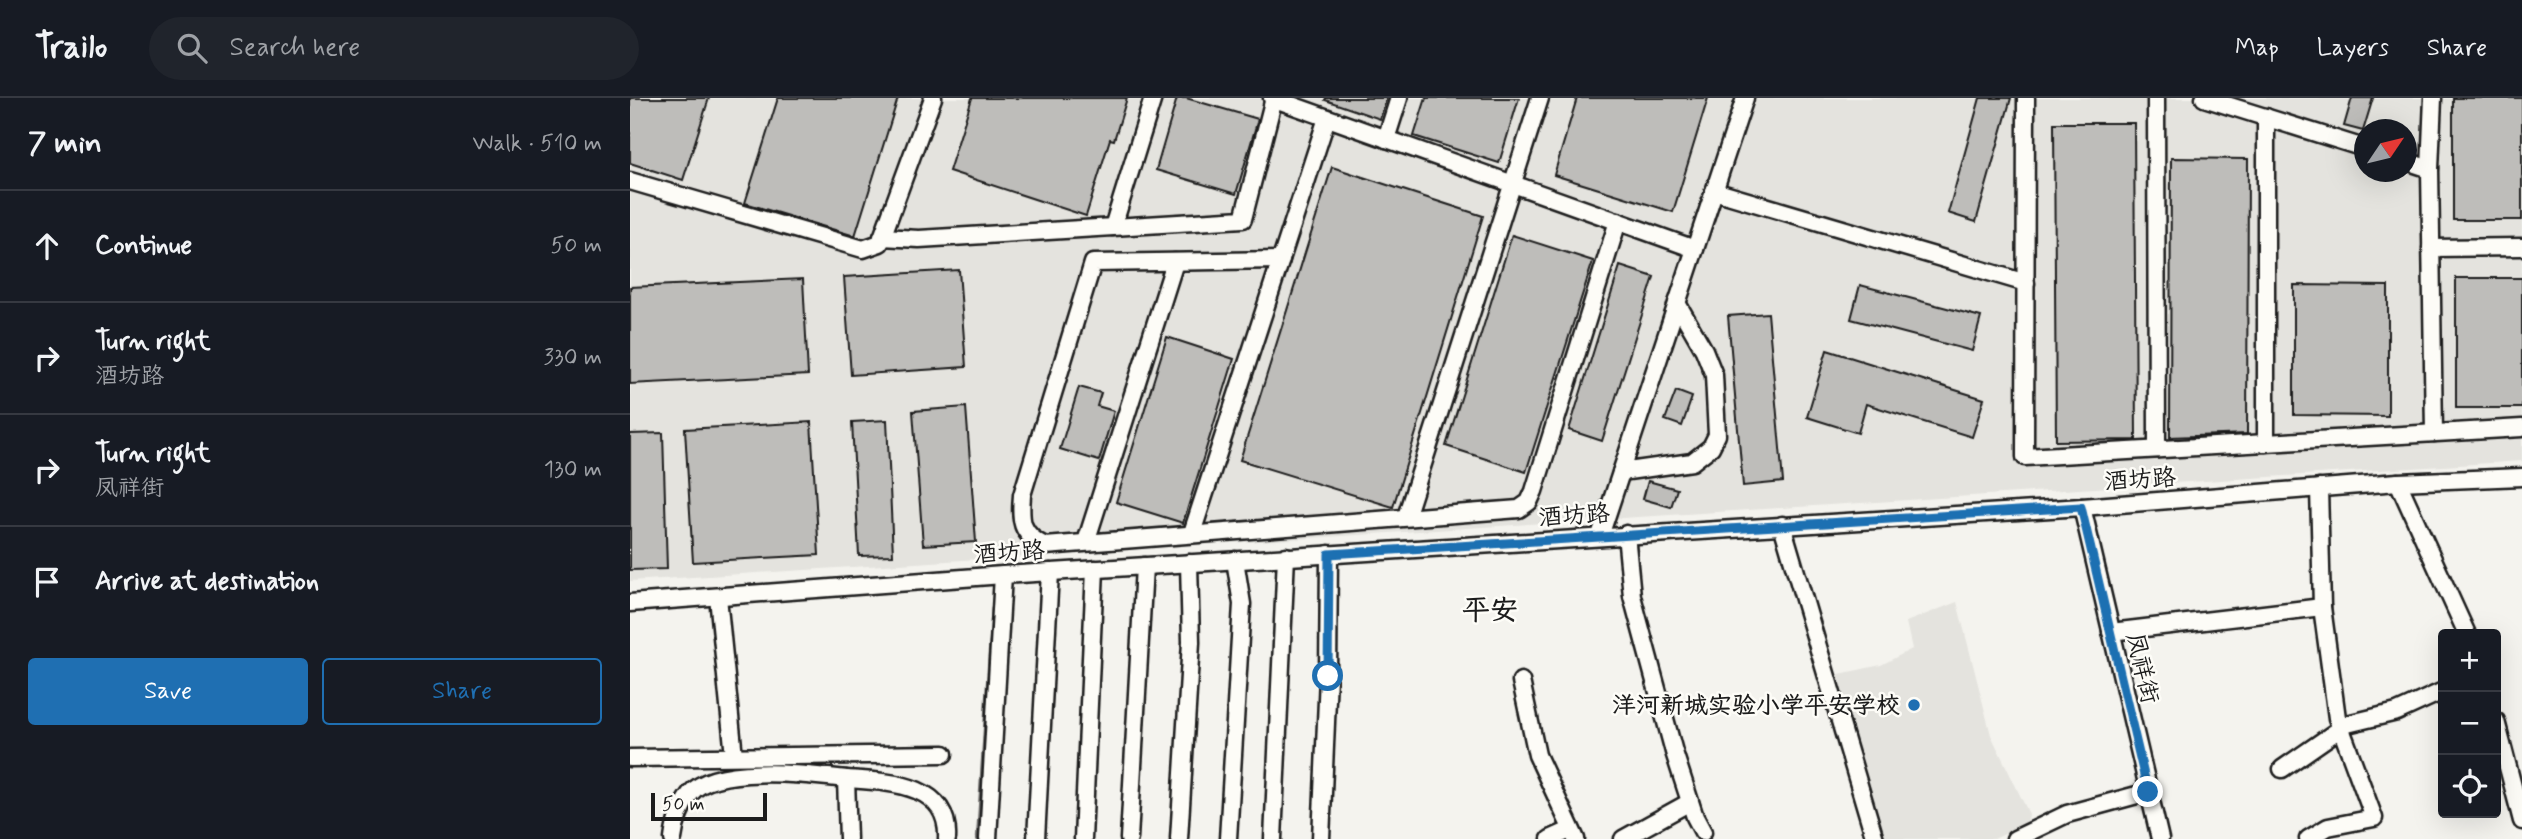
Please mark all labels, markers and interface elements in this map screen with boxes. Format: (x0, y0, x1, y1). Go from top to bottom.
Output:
search box (149, 17, 639, 80)
text: Trailo (35, 26, 107, 70)
icon: search (173, 29, 211, 67)
text: Search here (229, 31, 360, 65)
text: Map (2235, 33, 2279, 64)
text: Layers (2317, 33, 2389, 64)
text: Share (2427, 33, 2487, 64)
north arrow (2354, 119, 2417, 182)
text: 7 min (28, 124, 102, 163)
text: Walk · 510 m (473, 129, 602, 159)
icon: ahead (28, 227, 66, 265)
text: Continue (95, 229, 192, 263)
text: 50 m (551, 231, 602, 261)
text: Turn right (95, 325, 211, 359)
icon: right (28, 339, 66, 377)
text: 330 m (544, 343, 602, 373)
text: 酒坊路 (95, 362, 164, 392)
text: Turn right (95, 437, 211, 471)
icon: right (28, 451, 66, 489)
text: 130 m (544, 455, 602, 485)
street label: 酒坊路 (2103, 463, 2177, 498)
text: 凤祥街 (95, 474, 164, 504)
street label: 酒坊路 (1537, 499, 1611, 534)
street label: 酒坊路 (972, 536, 1046, 571)
icon: arrive (28, 563, 66, 601)
text: Arrive at destination (95, 565, 319, 599)
district label: 平安 (1462, 593, 1518, 630)
map controls (2438, 629, 2501, 818)
button: + (2438, 629, 2501, 692)
street label: 凤祥街 (2118, 630, 2165, 707)
button: Save (28, 658, 308, 725)
button: Share (322, 658, 602, 725)
route start (1312, 660, 1343, 691)
place label: 洋河新城实验小学平安学校 (1612, 691, 1900, 722)
button: − (2438, 692, 2501, 755)
marker: 洋河新城实验小学平安学校 (1906, 697, 1922, 713)
button: locate (2438, 755, 2501, 818)
route end (2132, 776, 2163, 807)
scale bar (651, 790, 766, 822)
text: 50 m (662, 792, 705, 817)

